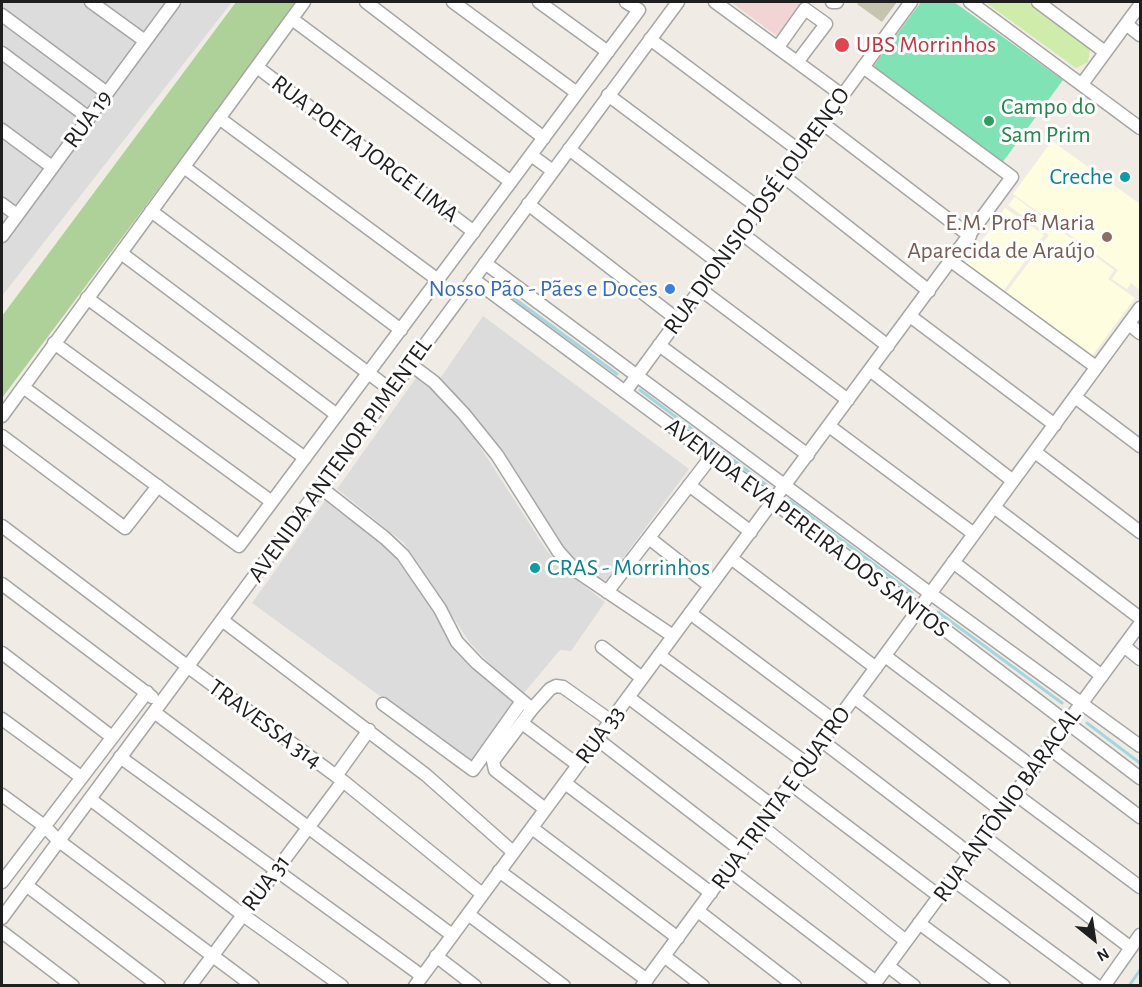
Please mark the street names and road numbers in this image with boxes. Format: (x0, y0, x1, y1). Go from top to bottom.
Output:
street label: RUA POETA JORGE LIMA (266, 69, 464, 229)
street label: RUA DIONISIO JOSÉ LOURENÇO (658, 82, 856, 340)
street label: RUA 19 (57, 84, 119, 154)
street label: AVENIDA ANTENOR PIMENTEL (242, 332, 438, 588)
street label: AVENIDA EVA PEREIRA DOS SANTOS (659, 412, 955, 644)
street label: TRAVESSA 314 (202, 673, 328, 775)
street label: RUA 33 (569, 700, 631, 770)
street label: RUA TRINTA E QUATRO (705, 701, 857, 895)
street label: RUA ANTÔNIO BARACAL (927, 702, 1087, 908)
street label: RUA 31 (235, 849, 297, 917)

